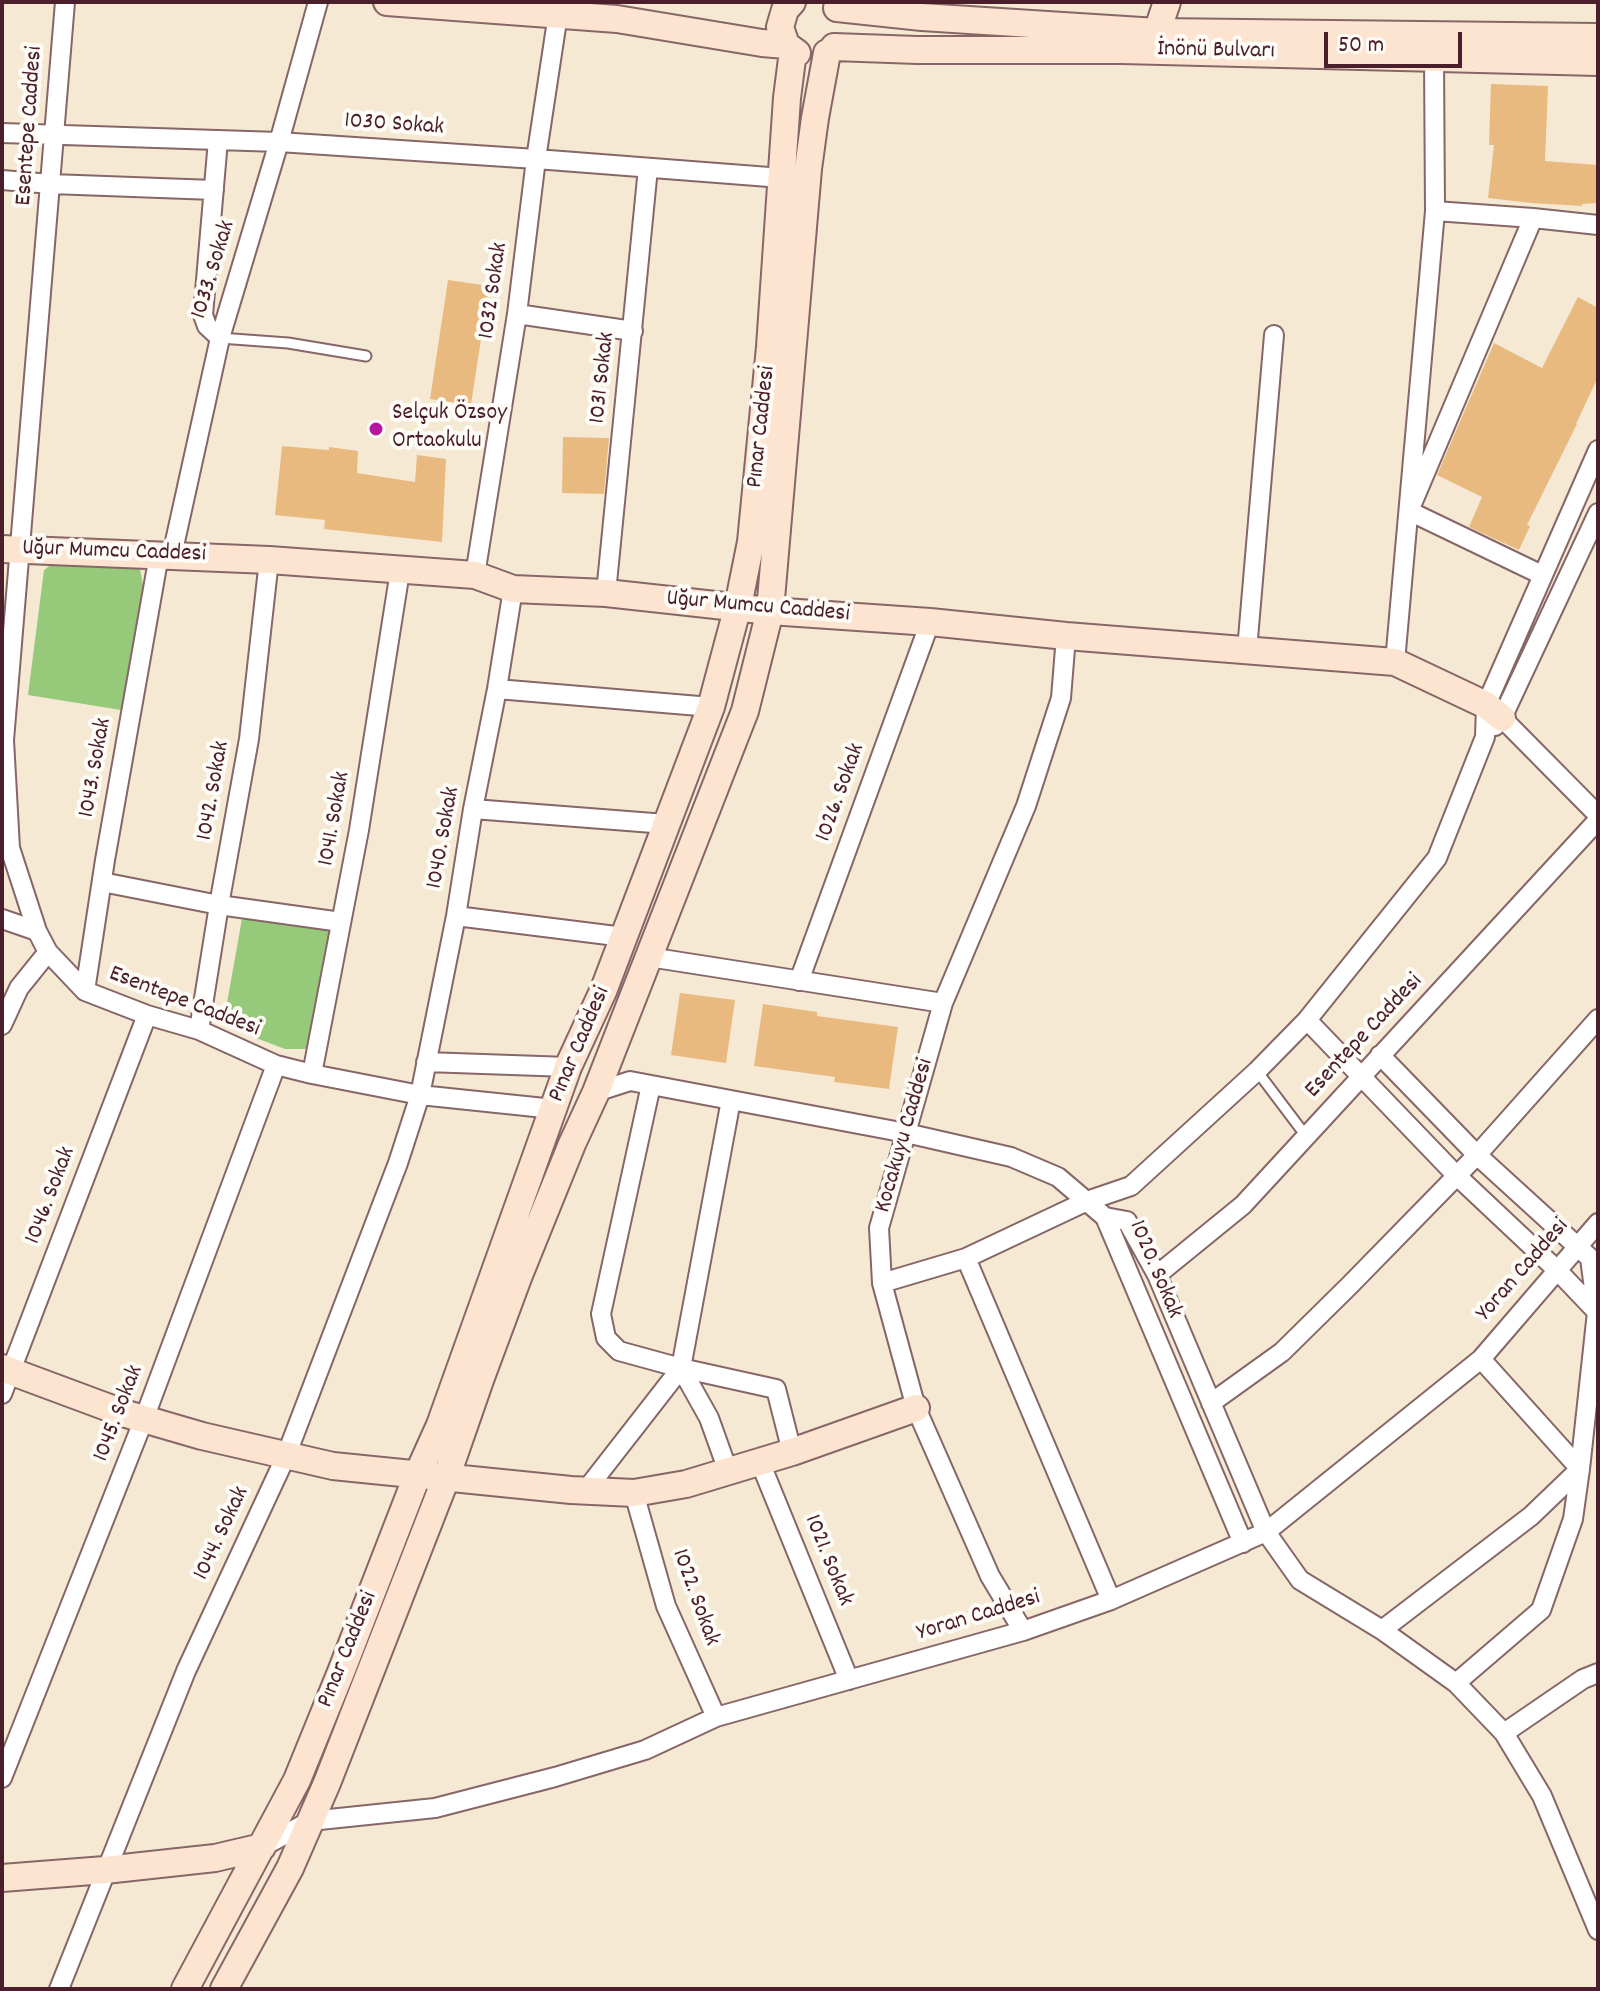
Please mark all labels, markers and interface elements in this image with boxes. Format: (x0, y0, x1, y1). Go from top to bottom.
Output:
scale bar (1328, 16, 1466, 66)
text: 50 m (1338, 29, 1384, 63)
street label: İnönü Bulvarı (1157, 37, 1275, 67)
street label: Esentepe Caddesi (11, 45, 51, 207)
street label: 1030 Sokak (343, 108, 445, 144)
street label: 1033. Sokak (186, 217, 244, 323)
street label: 1032 Sokak (474, 241, 516, 341)
street label: 1031 Sokak (585, 331, 623, 425)
street label: Pınar Caddesi (742, 364, 784, 490)
place label: Selçuk Özsoy Ortaokulu (392, 401, 507, 457)
marker: Selçuk Özsoy Ortaokulu (367, 420, 385, 438)
street label: Uğur Mumcu Caddesi (22, 535, 206, 571)
street label: Uğur Mumcu Caddesi (665, 586, 851, 630)
street label: 1043. Sokak (74, 716, 120, 820)
street label: 1042. Sokak (192, 739, 238, 843)
street label: 1026. Sokak (811, 740, 873, 846)
street label: 1041. Sokak (314, 770, 358, 868)
street label: 1040. Sokak (422, 785, 468, 891)
street label: Esentepe Caddesi (104, 961, 264, 1045)
street label: Esentepe Caddesi (1300, 969, 1430, 1105)
street label: Pınar Caddesi (544, 983, 618, 1107)
street label: Kocakuyu Caddesi (870, 1056, 942, 1216)
street label: 1046. Sokak (20, 1143, 84, 1249)
street label: Yoran Caddesi (1472, 1214, 1576, 1328)
street label: 1020. Sokak (1121, 1217, 1187, 1323)
street label: 1045. Sokak (88, 1362, 152, 1466)
street label: 1044. Sokak (189, 1483, 257, 1585)
street label: 1021. Sokak (796, 1511, 858, 1611)
street label: 1022. Sokak (663, 1546, 725, 1650)
street label: Yoran Caddesi (914, 1585, 1044, 1649)
street label: Pınar Caddesi (313, 1588, 385, 1712)

